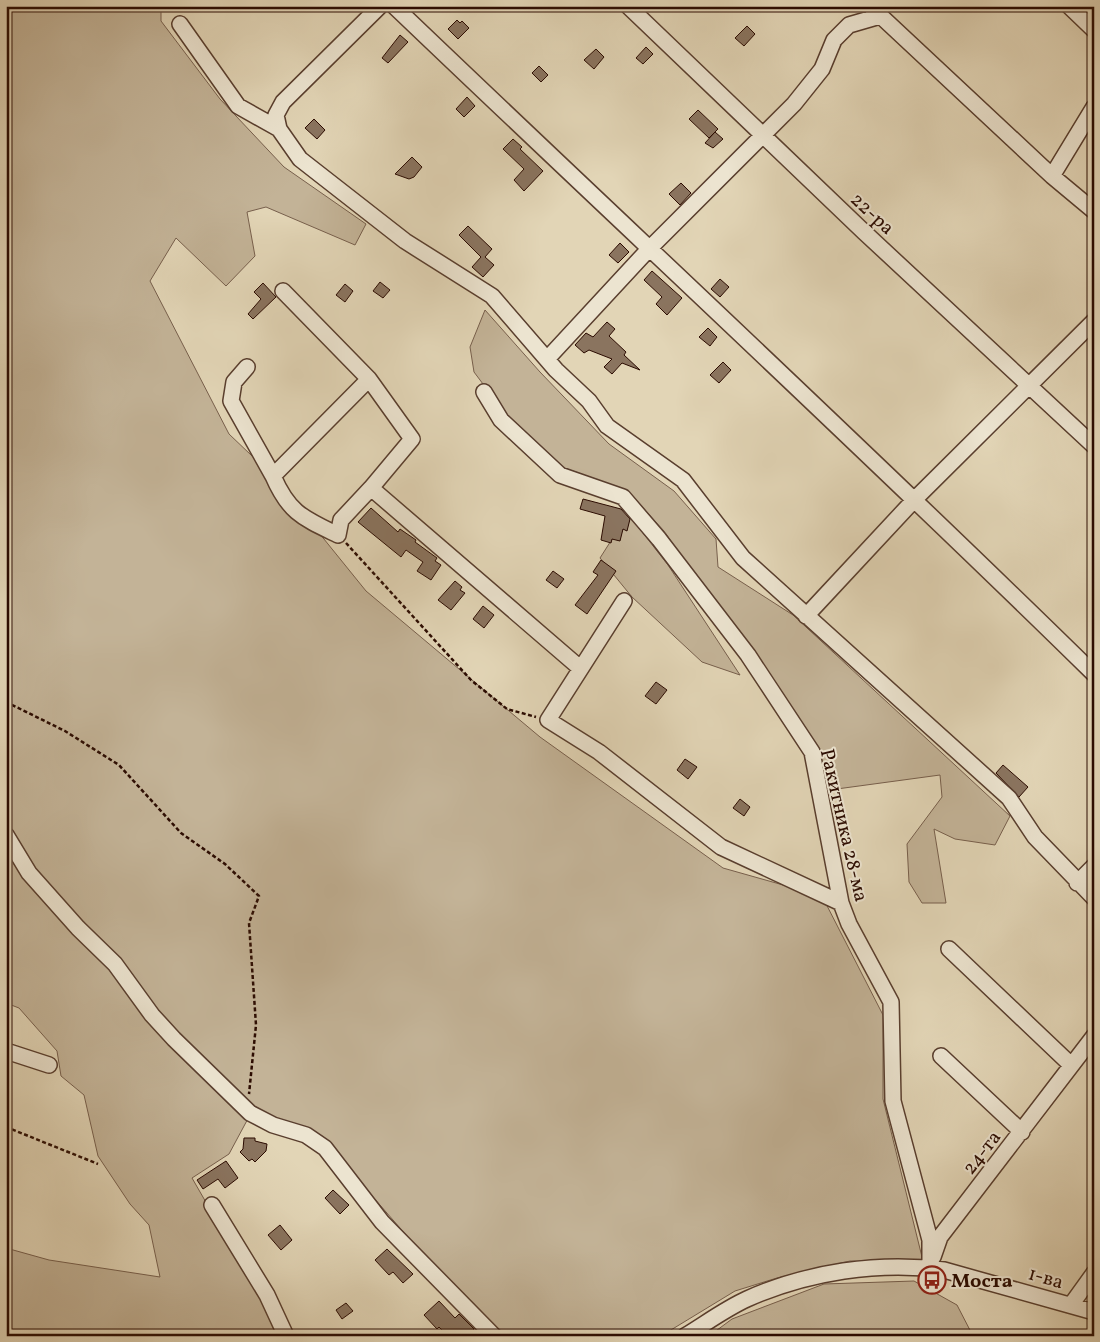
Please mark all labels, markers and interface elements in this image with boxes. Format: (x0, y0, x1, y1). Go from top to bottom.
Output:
street label: 22-ра (843, 187, 900, 242)
street label: Ракитника 28-ма (812, 746, 874, 905)
street label: 24-та (956, 1125, 1009, 1181)
street label: 1-ва (1024, 1261, 1066, 1297)
bus stop icon: Моста (917, 1265, 947, 1295)
place label: Моста (951, 1268, 1013, 1296)

